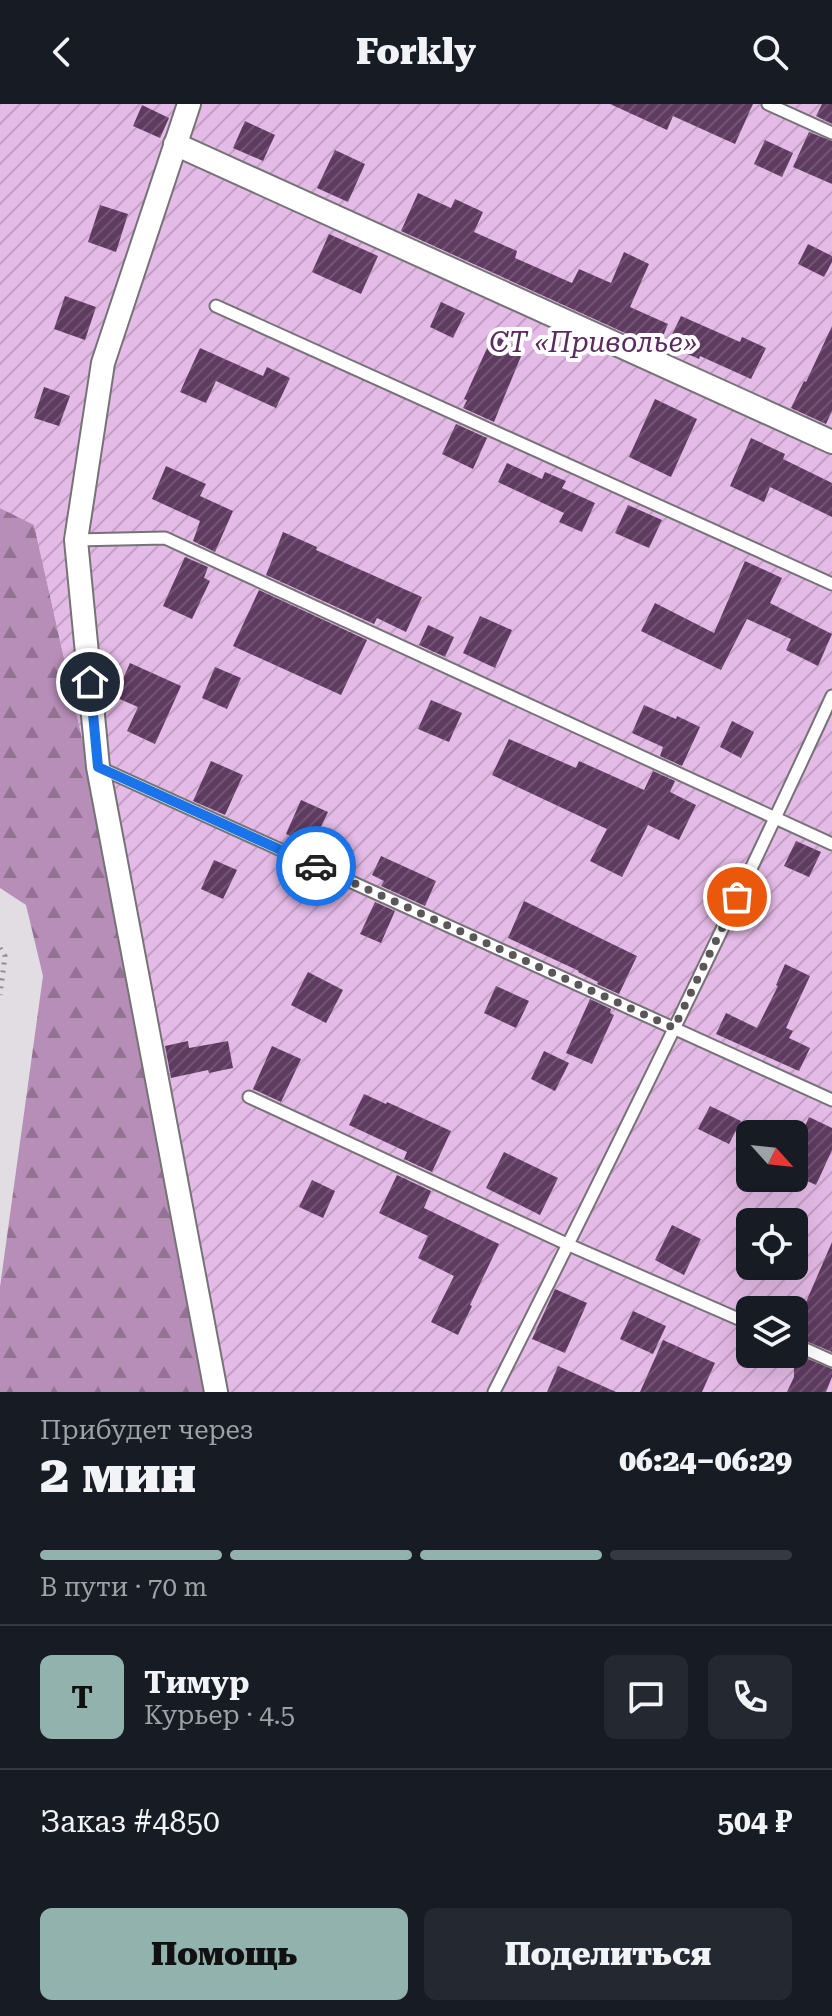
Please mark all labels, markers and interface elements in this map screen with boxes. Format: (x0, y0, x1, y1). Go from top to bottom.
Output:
icon: back (40, 30, 84, 74)
icon: search (748, 30, 792, 74)
text: Forkly (356, 31, 476, 73)
park label: СТ «Приволье» (489, 326, 697, 359)
pin (56, 648, 124, 716)
icon: home (68, 660, 112, 704)
courier (276, 826, 356, 906)
icon: car (294, 844, 338, 888)
pin (703, 863, 771, 931)
icon: bag (715, 875, 759, 919)
north arrow (736, 1120, 808, 1192)
map controls (736, 1120, 808, 1368)
button: locate (736, 1208, 808, 1280)
button: layers (736, 1296, 808, 1368)
text: Прибудет через (40, 1415, 254, 1445)
text: 06:24–06:29 (619, 1443, 792, 1478)
text: 2 мин (40, 1444, 196, 1505)
text: В пути · 70 m (40, 1572, 207, 1602)
button: chat (604, 1655, 688, 1739)
button: phone (708, 1655, 792, 1739)
text: Тимур (144, 1665, 249, 1700)
text: Т (71, 1680, 93, 1715)
text: Курьер · 4.5 (144, 1700, 295, 1730)
text: Заказ #4850 (40, 1804, 220, 1839)
text: 504 ₽ (717, 1804, 792, 1839)
button: Помощь (40, 1908, 408, 2000)
button: Поделиться (424, 1908, 792, 2000)

